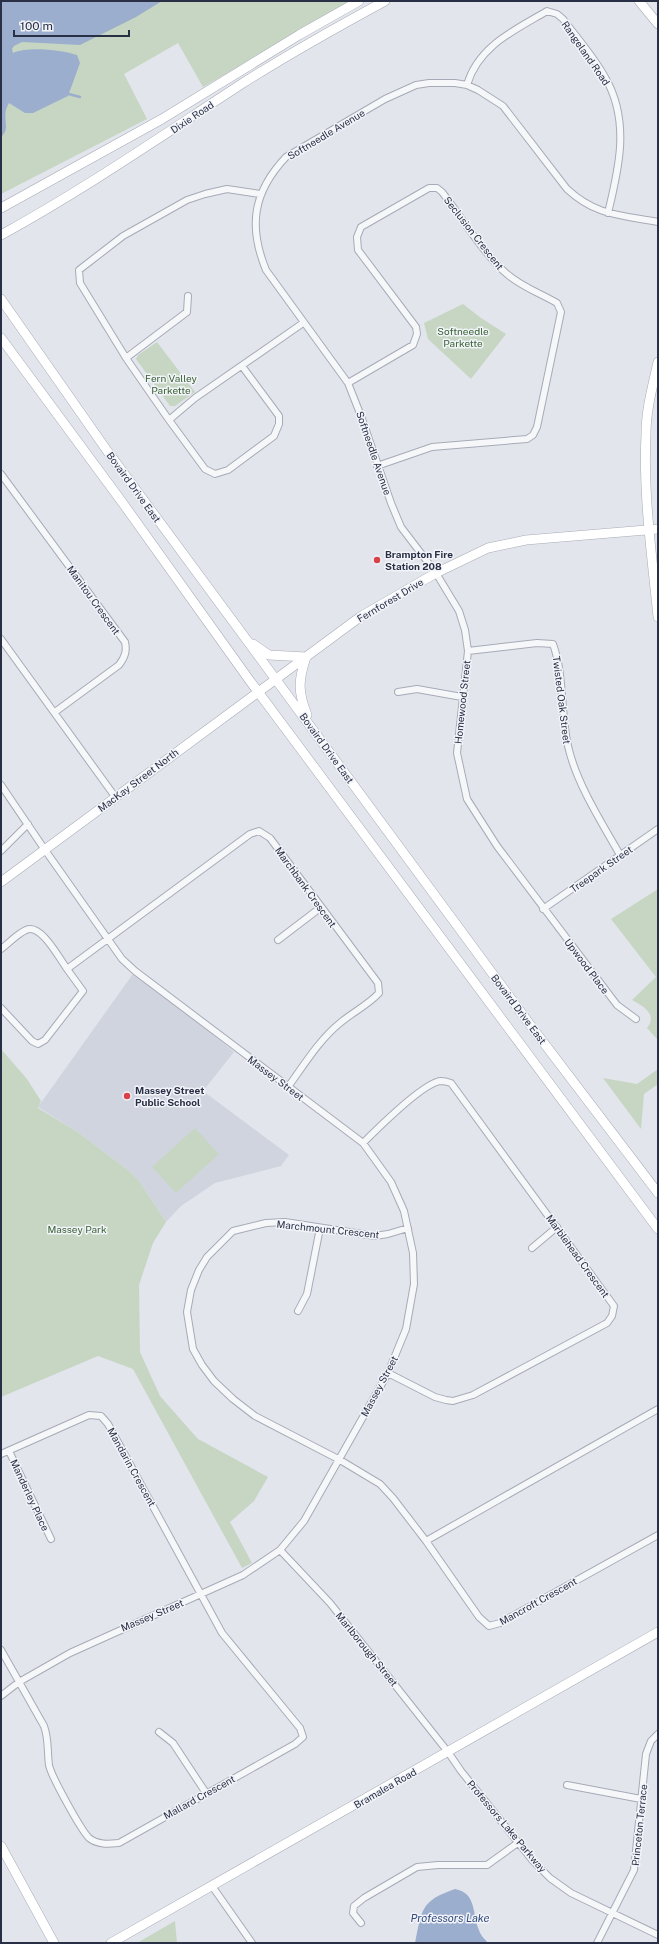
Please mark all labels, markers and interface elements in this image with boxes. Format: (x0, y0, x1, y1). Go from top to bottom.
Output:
scale bar (14, 12, 129, 38)
street label: Rangeland Road (559, 18, 613, 88)
text: 100 m (20, 19, 53, 33)
street label: Dixie Road (168, 98, 216, 136)
street label: Softneedle Avenue (285, 106, 367, 162)
street label: Seclusion Crescent (442, 194, 506, 272)
park label: Softneedle Parkette (437, 325, 489, 349)
park label: Fern Valley Parkette (145, 372, 198, 396)
street label: Softneedle Avenue (354, 409, 394, 497)
street label: Bovaird Drive East (104, 449, 164, 525)
place label: Brampton Fire Station 208 (385, 548, 453, 572)
marker: Brampton Fire Station 208 (372, 555, 382, 565)
street label: Manitou Crescent (65, 563, 123, 637)
street label: Fernforest Drive (355, 575, 426, 625)
street label: Twisted Oak Street (551, 655, 573, 745)
street label: Homewood Street (452, 659, 472, 744)
street label: Bovaird Drive East (297, 710, 357, 786)
street label: MacKay Street North (95, 746, 181, 814)
street label: Treepark Street (568, 843, 635, 895)
street label: Marchbank Crescent (273, 844, 339, 930)
street label: Upwood Place (562, 936, 612, 996)
street label: Bovaird Drive East (489, 972, 549, 1046)
street label: Massey Street (246, 1053, 306, 1103)
place label: Massey Street Public School (135, 1084, 204, 1108)
marker: Massey Street Public School (122, 1091, 132, 1101)
street label: Marblehead Crescent (544, 1212, 612, 1300)
street label: Marchmount Crescent (276, 1218, 380, 1240)
park label: Massey Park (47, 1223, 107, 1235)
street label: Massey Street (358, 1354, 400, 1418)
street label: Mandarin Crescent (105, 1426, 159, 1509)
street label: Manderley Place (8, 1457, 52, 1533)
street label: Mancroft Crescent (497, 1575, 579, 1627)
street label: Massey Street (119, 1596, 185, 1634)
street label: Marlborough Street (333, 1610, 401, 1689)
street label: Bramalea Road (352, 1765, 418, 1811)
street label: Mallard Crescent (161, 1772, 237, 1822)
street label: Professors Lake Parkway (465, 1777, 550, 1875)
street label: Princeton Terrace (629, 1783, 649, 1866)
water label: Professors Lake (411, 1912, 489, 1924)

